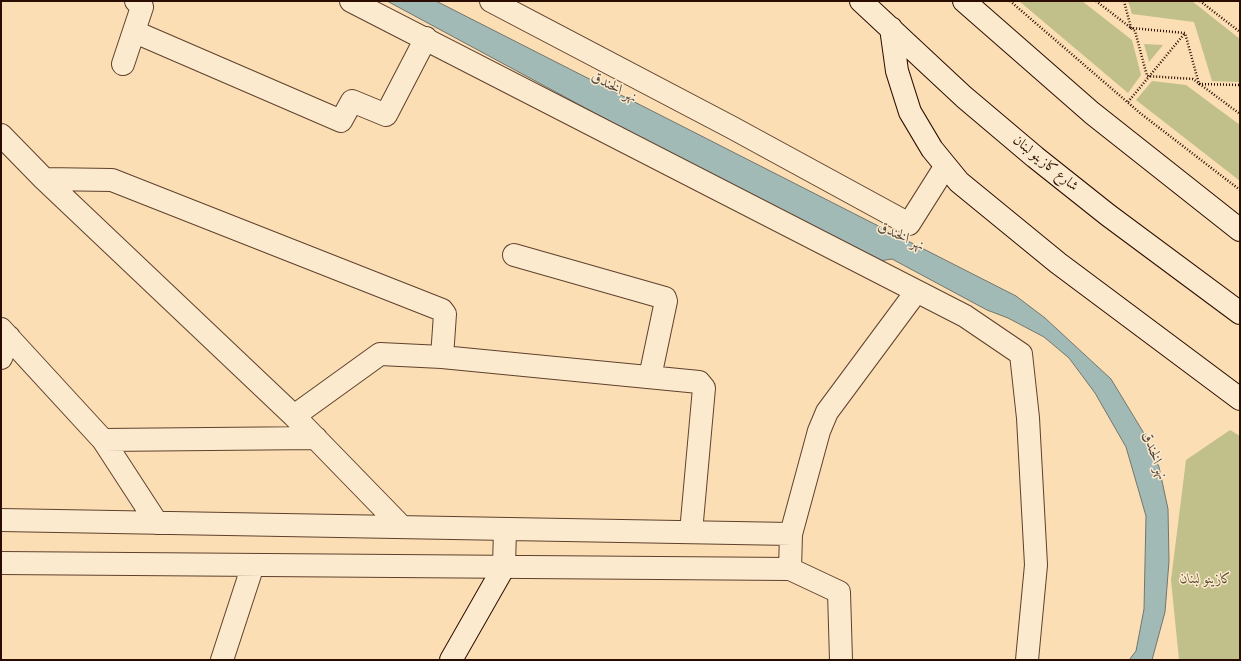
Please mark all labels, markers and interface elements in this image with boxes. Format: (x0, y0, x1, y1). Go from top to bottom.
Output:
water label: نهر الخندق (588, 68, 640, 108)
street label: شارع كازينو لبنان (1009, 132, 1081, 196)
water label: نهر الخندق (875, 218, 927, 256)
water label: نهر الخندق (1137, 429, 1171, 483)
park label: كازينو لبنان (1180, 572, 1232, 588)

